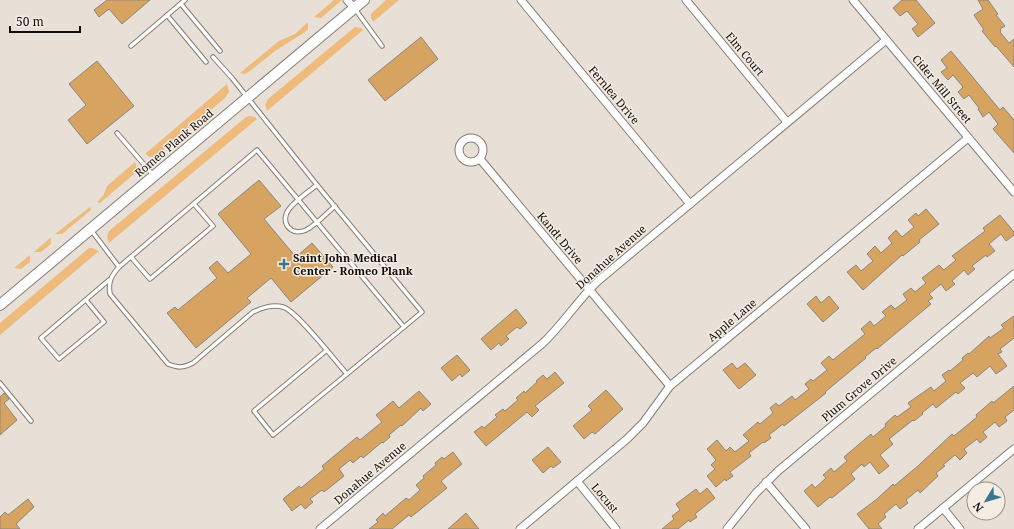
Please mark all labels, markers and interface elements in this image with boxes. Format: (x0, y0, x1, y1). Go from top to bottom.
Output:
scale bar (10, 8, 80, 34)
text: 50 m (16, 13, 44, 30)
street label: Elm Court (723, 29, 768, 79)
street label: Cider Mill Street (909, 51, 976, 126)
street label: Fernlea Drive (586, 62, 643, 127)
street label: Romeo Plank Road (131, 105, 216, 180)
street label: Kandt Drive (534, 209, 587, 267)
street label: Donahue Avenue (572, 221, 649, 292)
place label: Saint John Medical Center - Romeo Plank (293, 250, 413, 278)
marker: Saint John Medical Center - Romeo Plank (278, 258, 290, 270)
street label: Apple Lane (704, 295, 759, 344)
street label: Plum Grove Drive (818, 353, 899, 424)
street label: Donahue Avenue (331, 438, 409, 507)
street label: Locust (589, 480, 622, 516)
north arrow (966, 481, 1006, 521)
text: N (969, 499, 986, 515)

